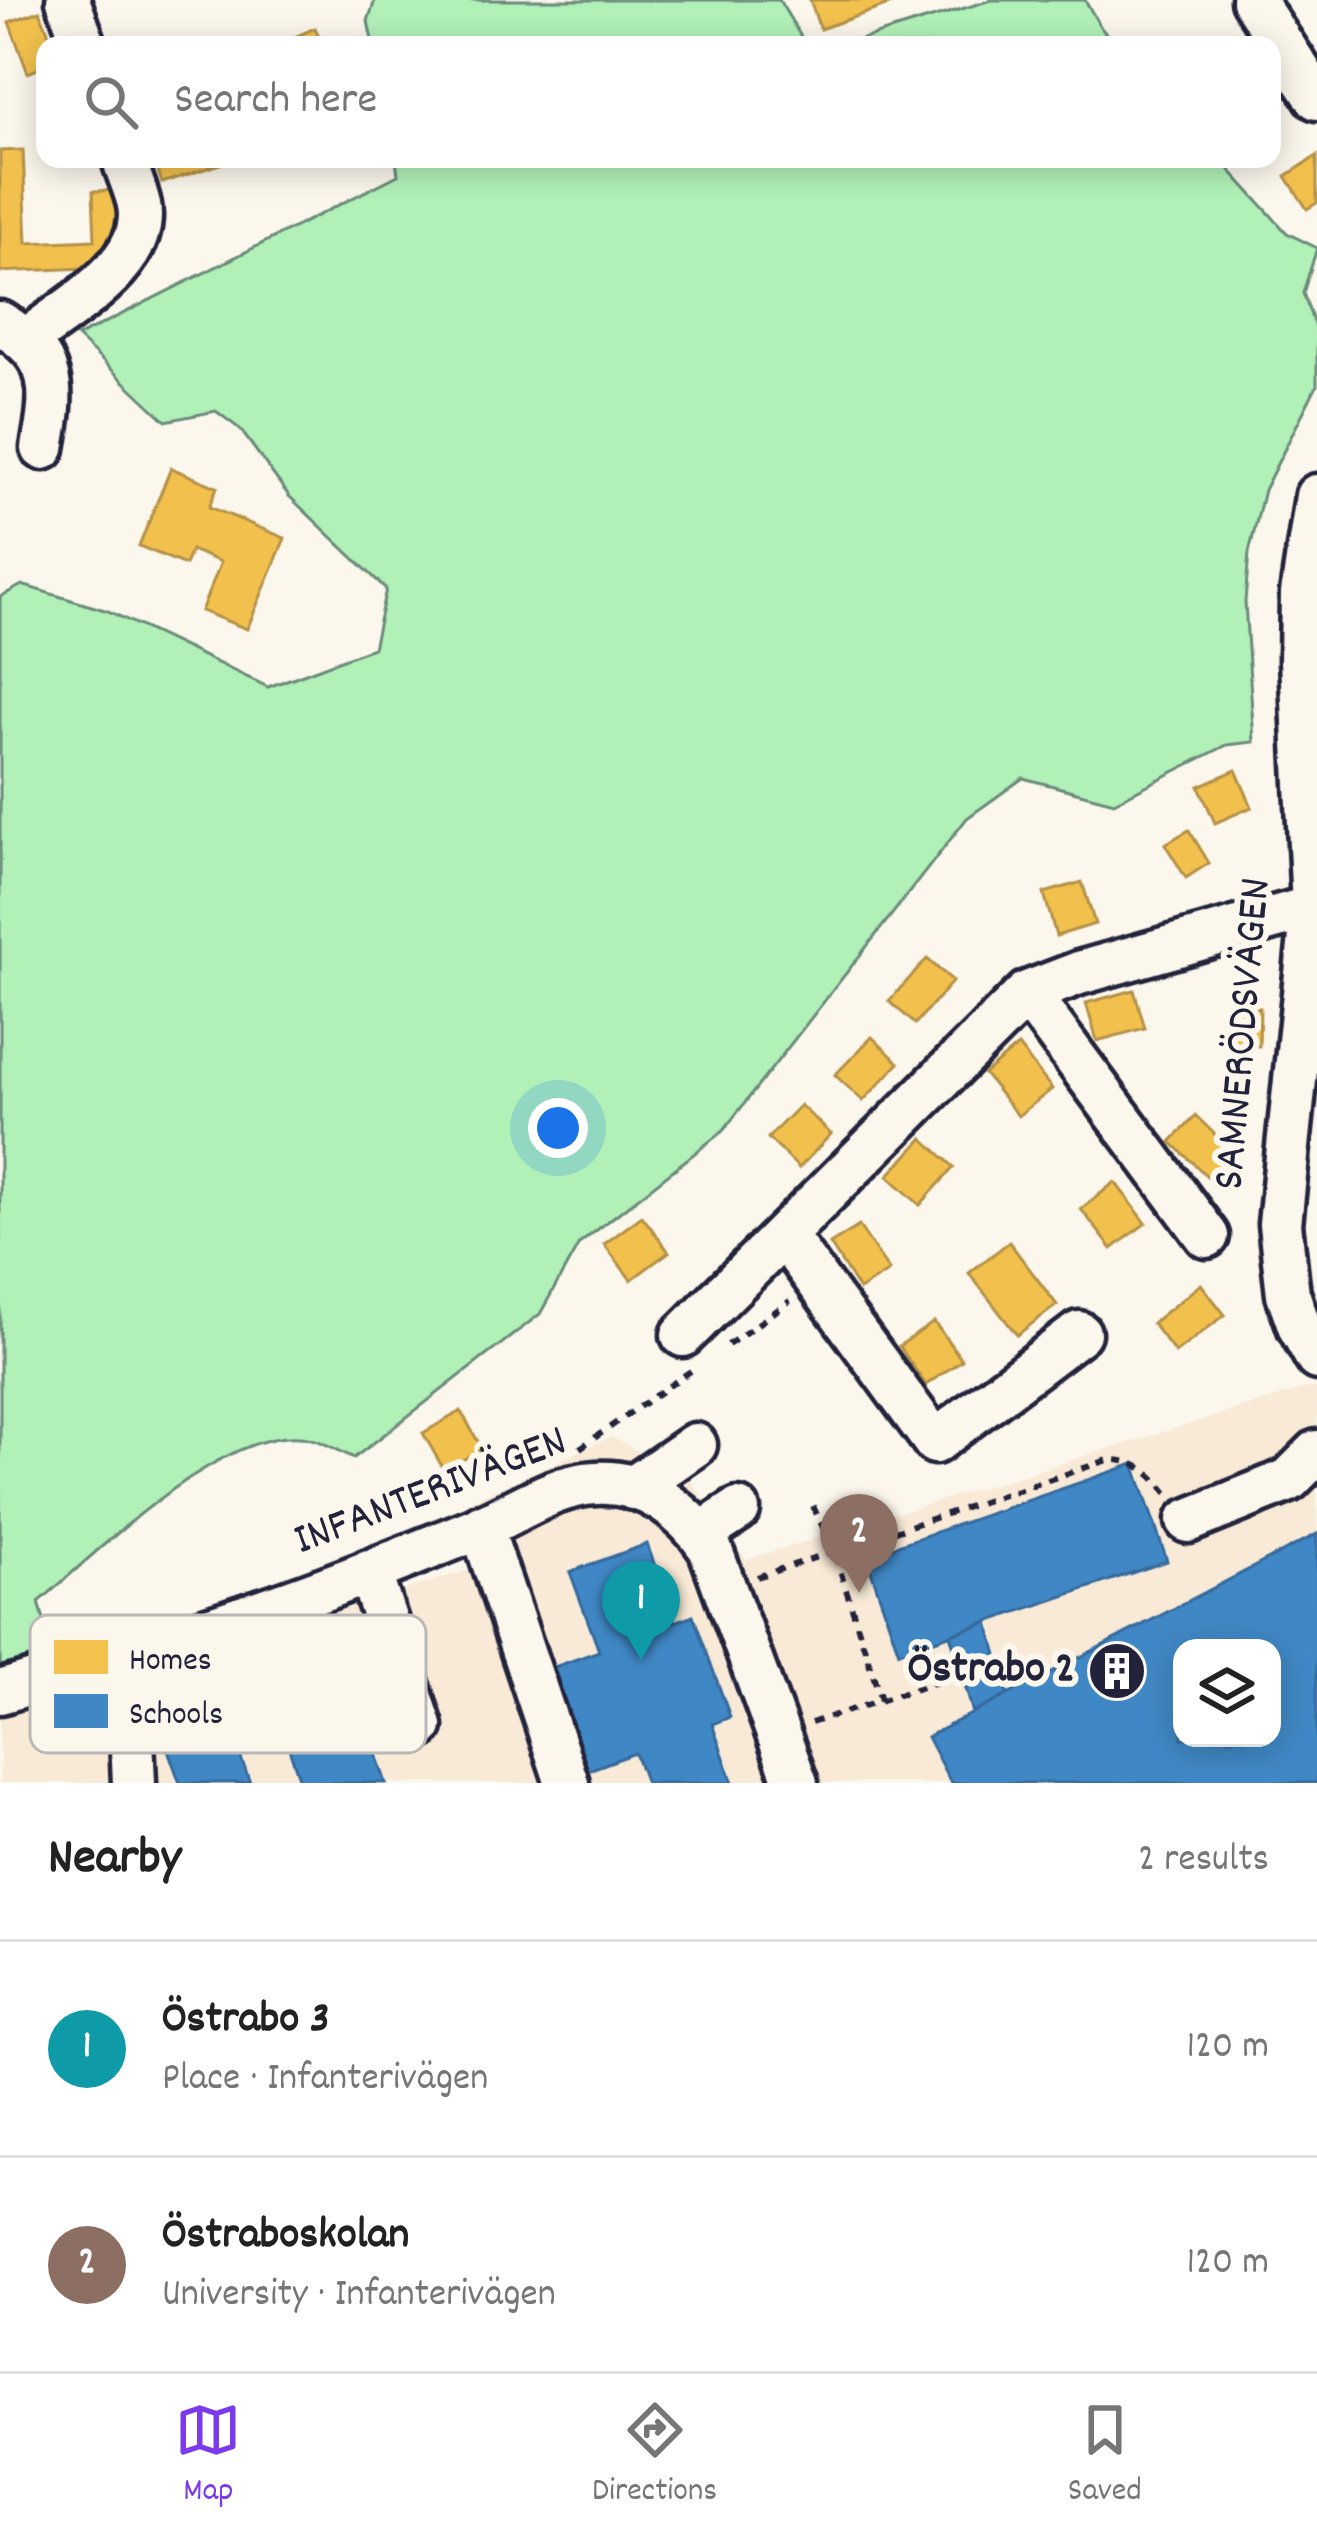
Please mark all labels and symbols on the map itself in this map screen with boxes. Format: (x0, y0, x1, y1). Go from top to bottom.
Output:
street label: SAMNERÖDSVÄGEN (1199, 875, 1291, 1193)
your location (528, 1098, 588, 1158)
street label: INFANTERIVÄGEN (285, 1412, 577, 1574)
pin: 2 (820, 1494, 898, 1593)
pin: 1 (602, 1561, 680, 1660)
legend (30, 1615, 426, 1753)
text: Homes (129, 1639, 212, 1686)
place label: Östrabo 2 (908, 1639, 1075, 1703)
building icon: Östrabo 2 (1086, 1640, 1148, 1702)
text: Schools (129, 1693, 223, 1740)

